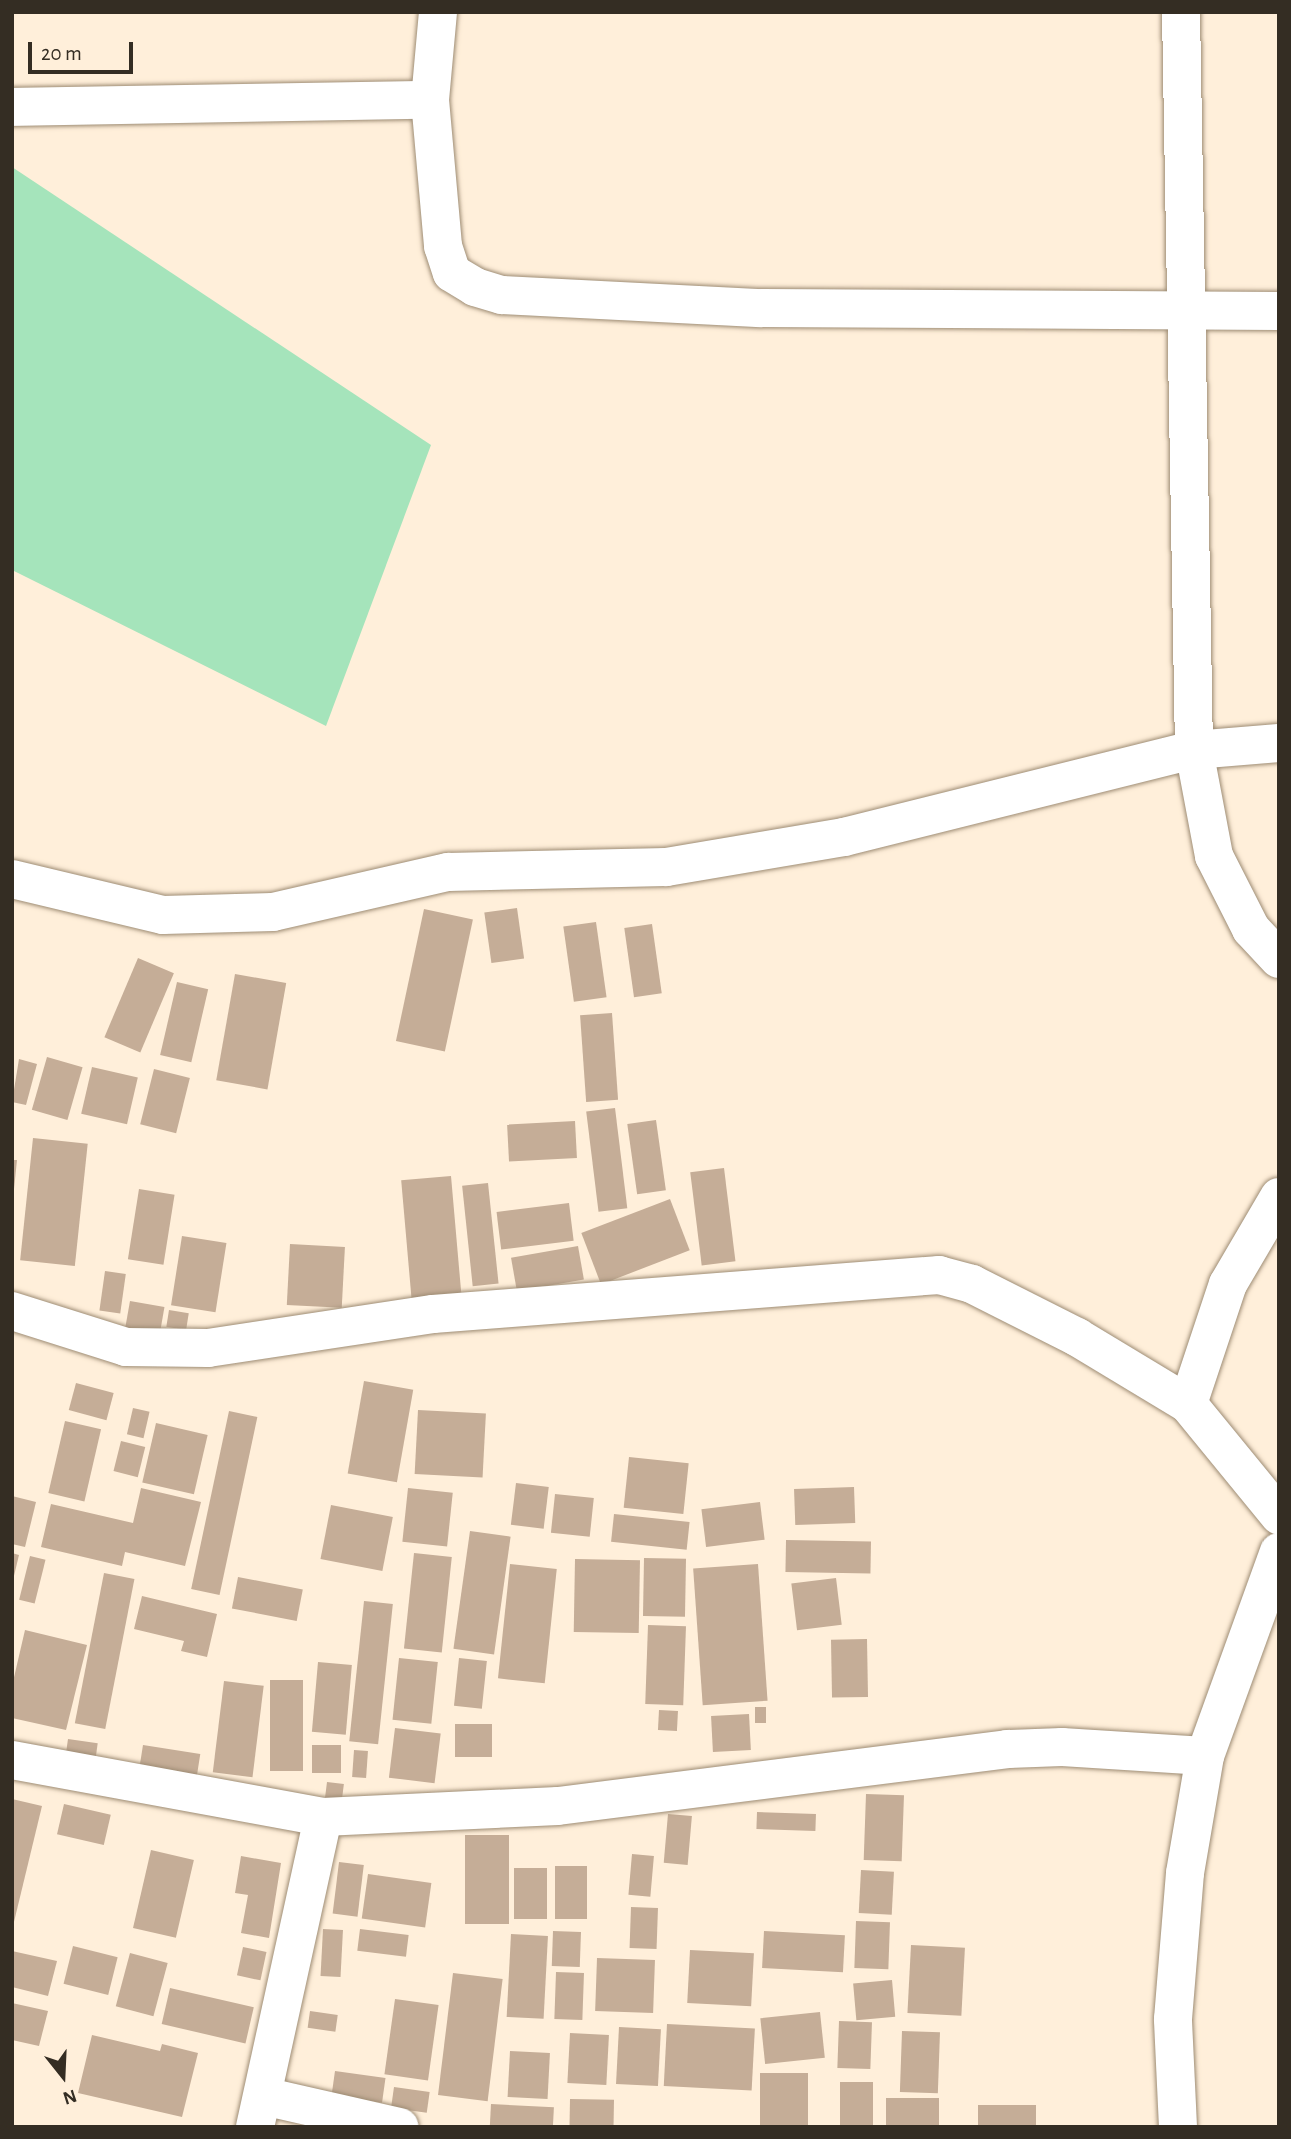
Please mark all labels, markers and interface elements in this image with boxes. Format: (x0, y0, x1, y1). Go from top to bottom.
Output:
scale bar (32, 28, 136, 72)
text: 20 m (41, 43, 82, 64)
north arrow (28, 2041, 98, 2111)
text: N (60, 2085, 79, 2108)

